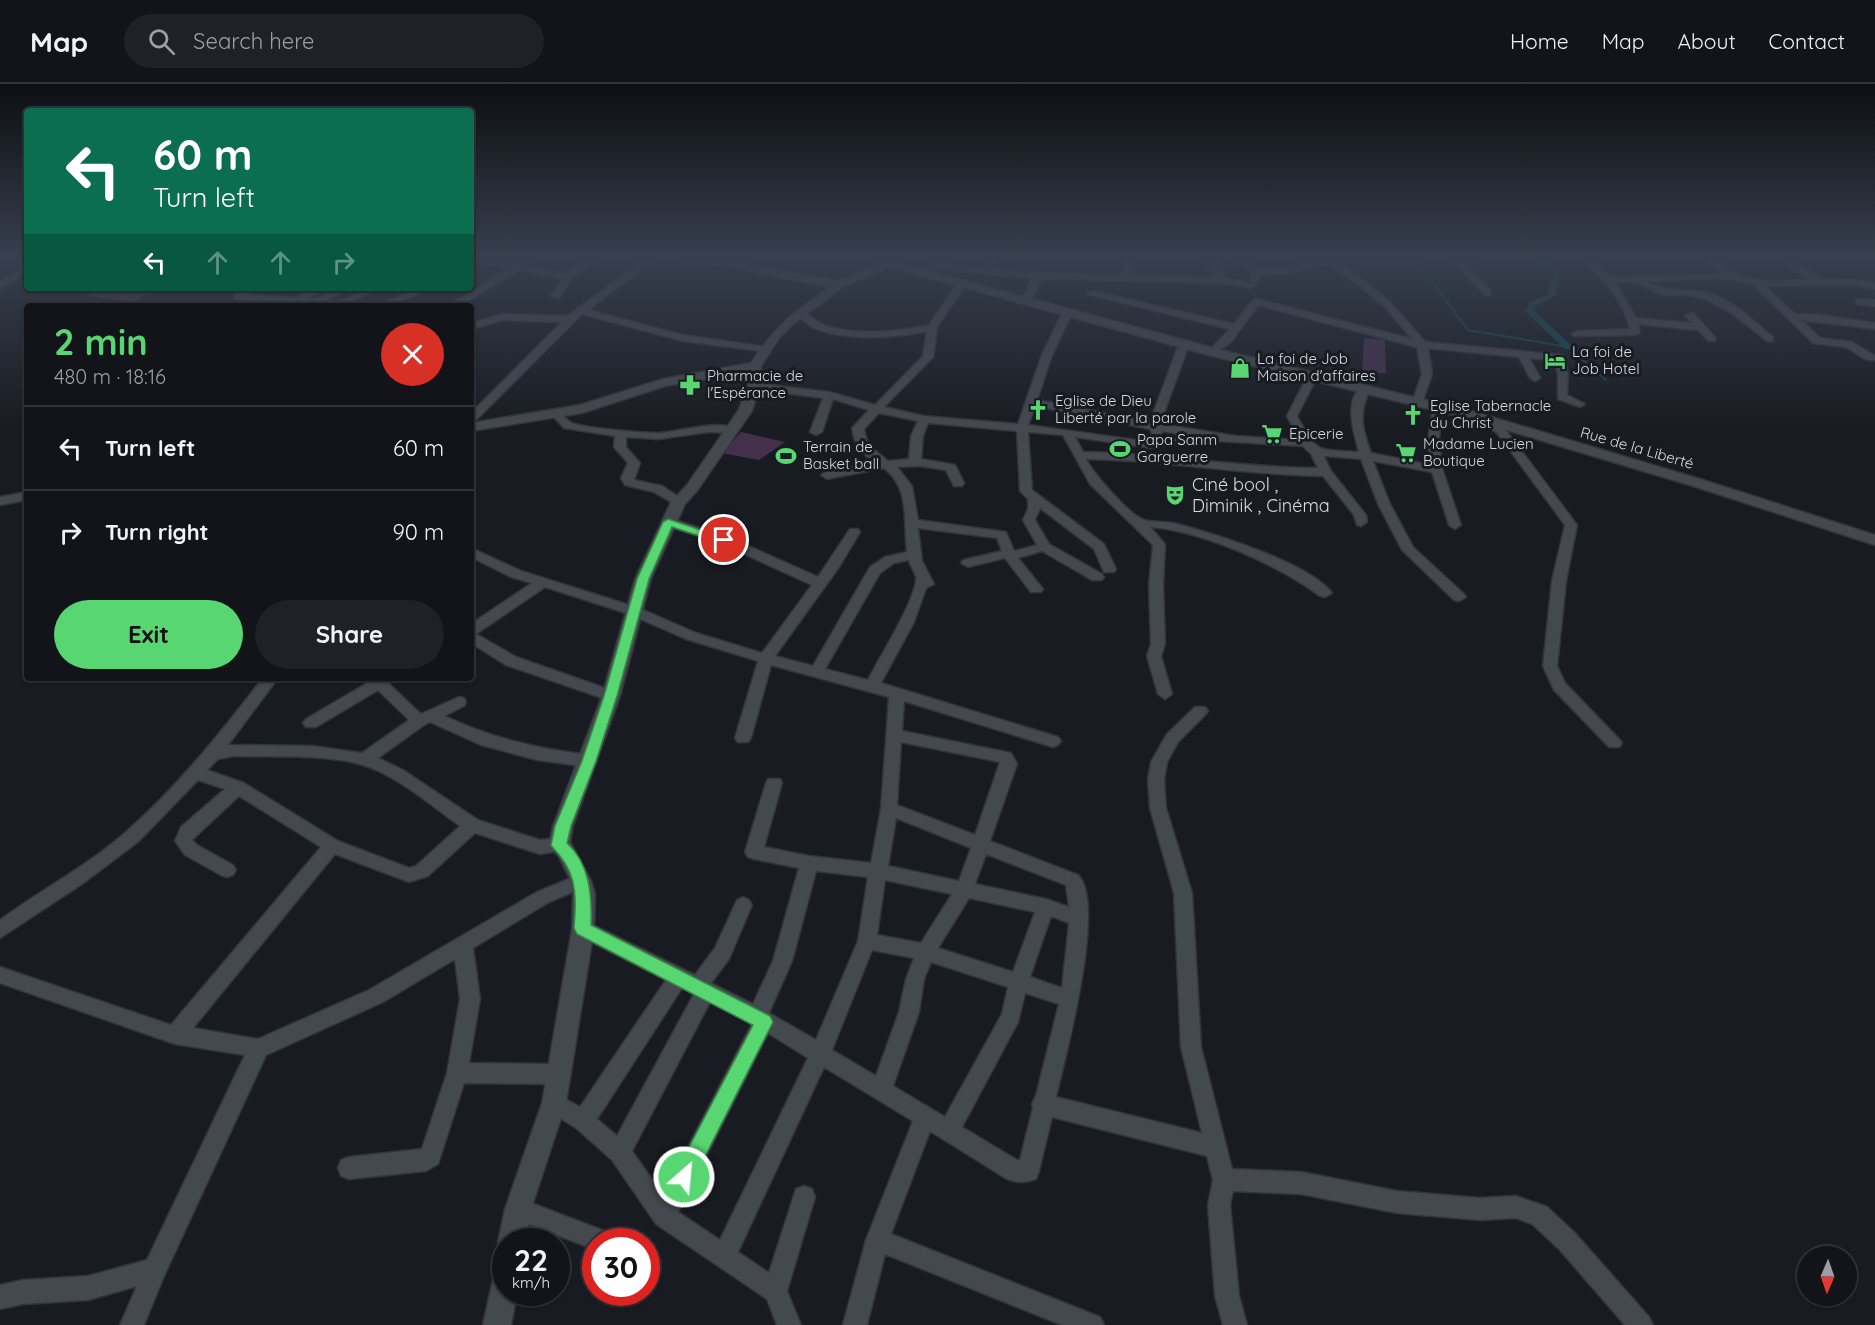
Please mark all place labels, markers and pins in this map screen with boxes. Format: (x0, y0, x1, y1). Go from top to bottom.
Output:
place label: La foi de Job Hotel (1572, 342, 1640, 378)
place label: La foi de Job Maison d'affaires (1257, 349, 1376, 385)
hotel icon: La foi de Job Hotel (1543, 349, 1567, 373)
shop icon: La foi de Job Maison d'affaires (1228, 356, 1252, 380)
place label: Pharmacie de l'Espérance (707, 366, 803, 402)
pharmacy icon: Pharmacie de l'Espérance (678, 373, 702, 397)
place label: Eglise de Dieu Liberté par la parole (1055, 391, 1196, 427)
place label: Eglise Tabernacle du Christ (1430, 396, 1551, 432)
church icon: Eglise de Dieu Liberté par la parole (1026, 398, 1050, 422)
church icon: Eglise Tabernacle du Christ (1401, 403, 1425, 427)
supermarket icon: Epicerie (1260, 422, 1284, 446)
place label: Epicerie (1289, 424, 1344, 443)
place label: Papa Sanm Garguerre (1137, 430, 1217, 466)
place label: Madame Lucien Boutique (1423, 434, 1534, 470)
place label: Terrain de Basket ball (803, 437, 879, 473)
sports icon: Papa Sanm Garguerre (1108, 437, 1132, 461)
supermarket icon: Madame Lucien Boutique (1394, 441, 1418, 465)
sports icon: Terrain de Basket ball (774, 444, 798, 468)
place label: Ciné bool , Diminik , Cinéma (1192, 473, 1330, 517)
theatre icon: Ciné bool , Diminik , Cinéma (1163, 483, 1187, 507)
pin (698, 514, 749, 565)

